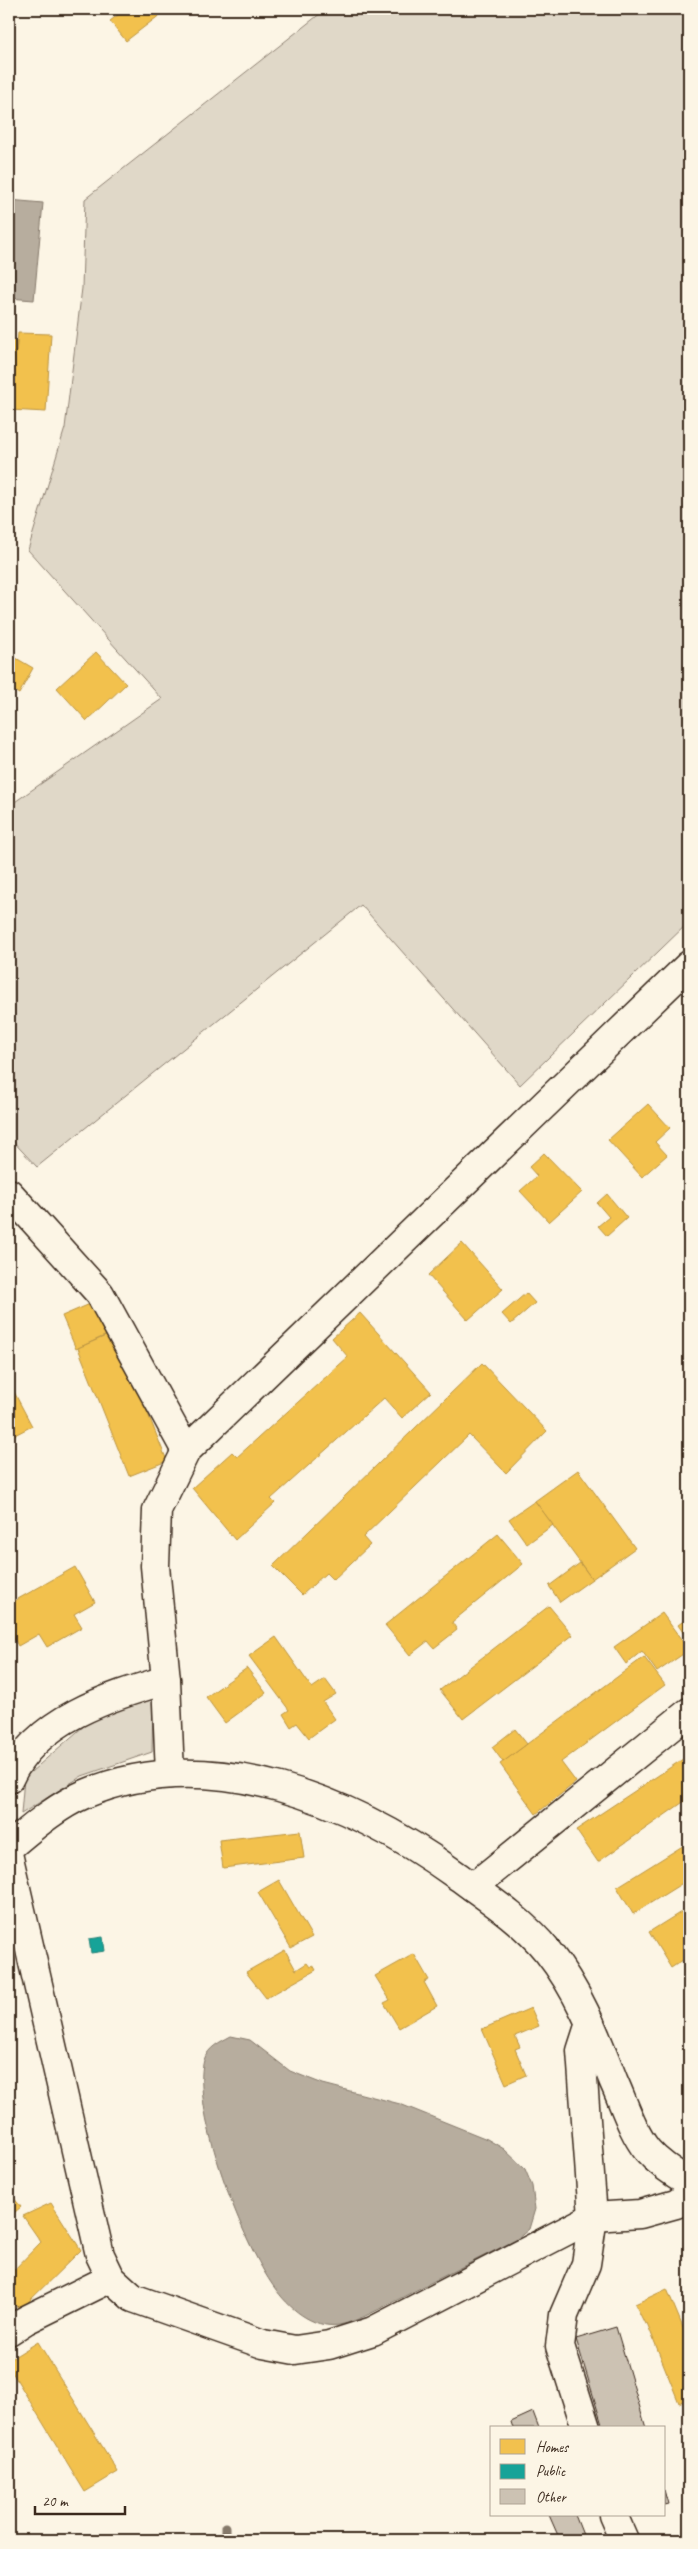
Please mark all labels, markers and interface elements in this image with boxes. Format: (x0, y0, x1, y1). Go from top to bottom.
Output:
legend (490, 2426, 666, 2516)
text: Homes (536, 2438, 570, 2457)
text: Public (536, 2462, 566, 2481)
scale bar (35, 2484, 125, 2516)
text: Other (536, 2488, 567, 2507)
text: 20 m (42, 2492, 69, 2511)

